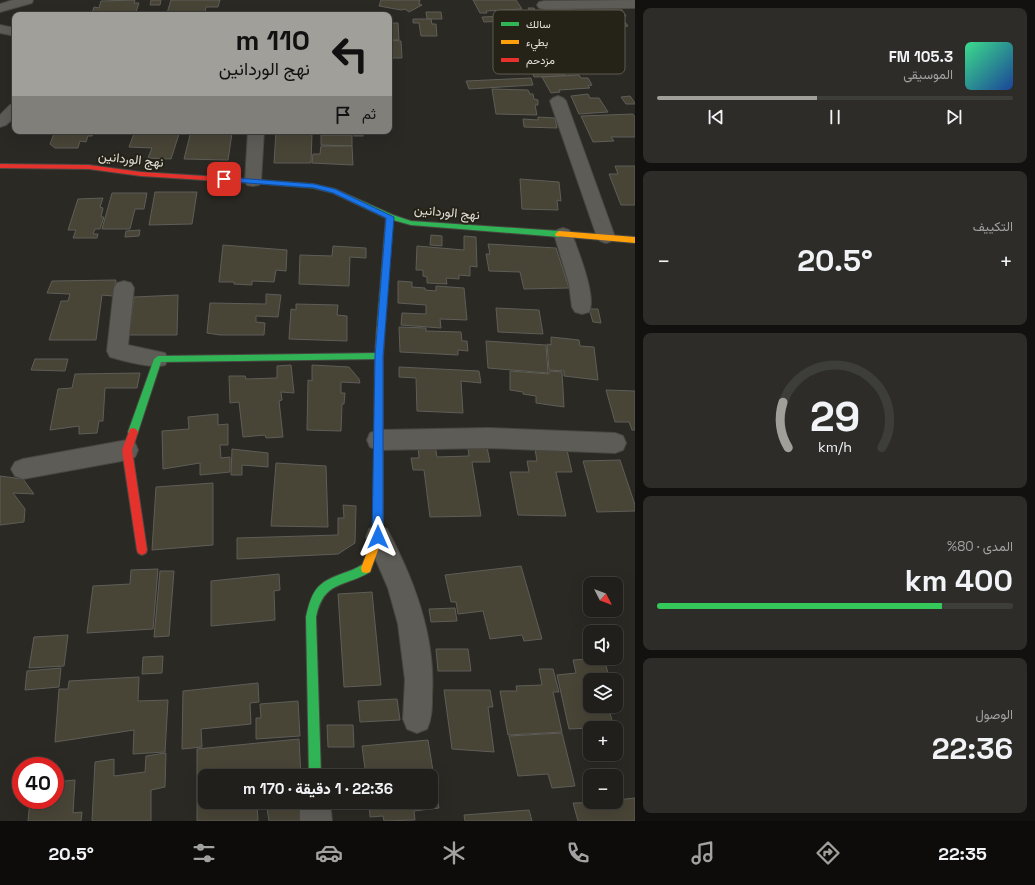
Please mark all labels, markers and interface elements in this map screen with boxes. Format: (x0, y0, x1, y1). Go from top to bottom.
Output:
legend (493, 10, 625, 74)
text: سالك (526, 17, 551, 31)
text: 110 m (235, 22, 310, 58)
icon: left (324, 28, 376, 80)
text: بطيء (526, 35, 548, 52)
text: 105.3 FM (889, 47, 953, 66)
text: مزدحم (526, 53, 555, 68)
text: نهج الوردانين (219, 57, 310, 80)
text: الموسيقى (903, 66, 953, 83)
icon: arrive (332, 104, 354, 126)
text: ثم (362, 104, 376, 123)
icon: previous (705, 106, 727, 128)
icon: pause (824, 106, 846, 128)
icon: next (943, 106, 965, 128)
street label: نهج الوردانين (97, 147, 165, 172)
pin (207, 162, 241, 196)
icon: arrive (213, 168, 235, 190)
street label: نهج الوردانين (413, 201, 481, 224)
text: التكييف (973, 218, 1013, 235)
text: 20.5° (797, 241, 873, 280)
text: − (657, 247, 671, 275)
text: + (999, 247, 1013, 275)
text: 29 (810, 390, 860, 443)
text: km/h (818, 438, 852, 456)
position arrow (357, 516, 399, 558)
text: المدى · 80% (947, 538, 1013, 555)
text: 400 km (905, 561, 1013, 600)
north arrow (583, 577, 623, 617)
map controls (583, 577, 623, 809)
button: sound (583, 625, 623, 665)
button: layers (583, 673, 623, 713)
text: الوصول (975, 706, 1013, 723)
button: + (583, 721, 623, 761)
text: 22:36 (932, 729, 1013, 768)
speed limit sign: 40 (12, 757, 64, 809)
button: − (583, 769, 623, 809)
text: 22:36 · 1 دقيقة · 170 m (243, 779, 393, 798)
icon: filters (190, 839, 218, 867)
icon: car (315, 839, 343, 867)
icon: climate (440, 839, 468, 867)
icon: phone (564, 839, 592, 867)
icon: music (689, 839, 717, 867)
icon: directions (814, 839, 842, 867)
text: 20.5° (48, 842, 94, 865)
text: 22:35 (938, 842, 987, 865)

